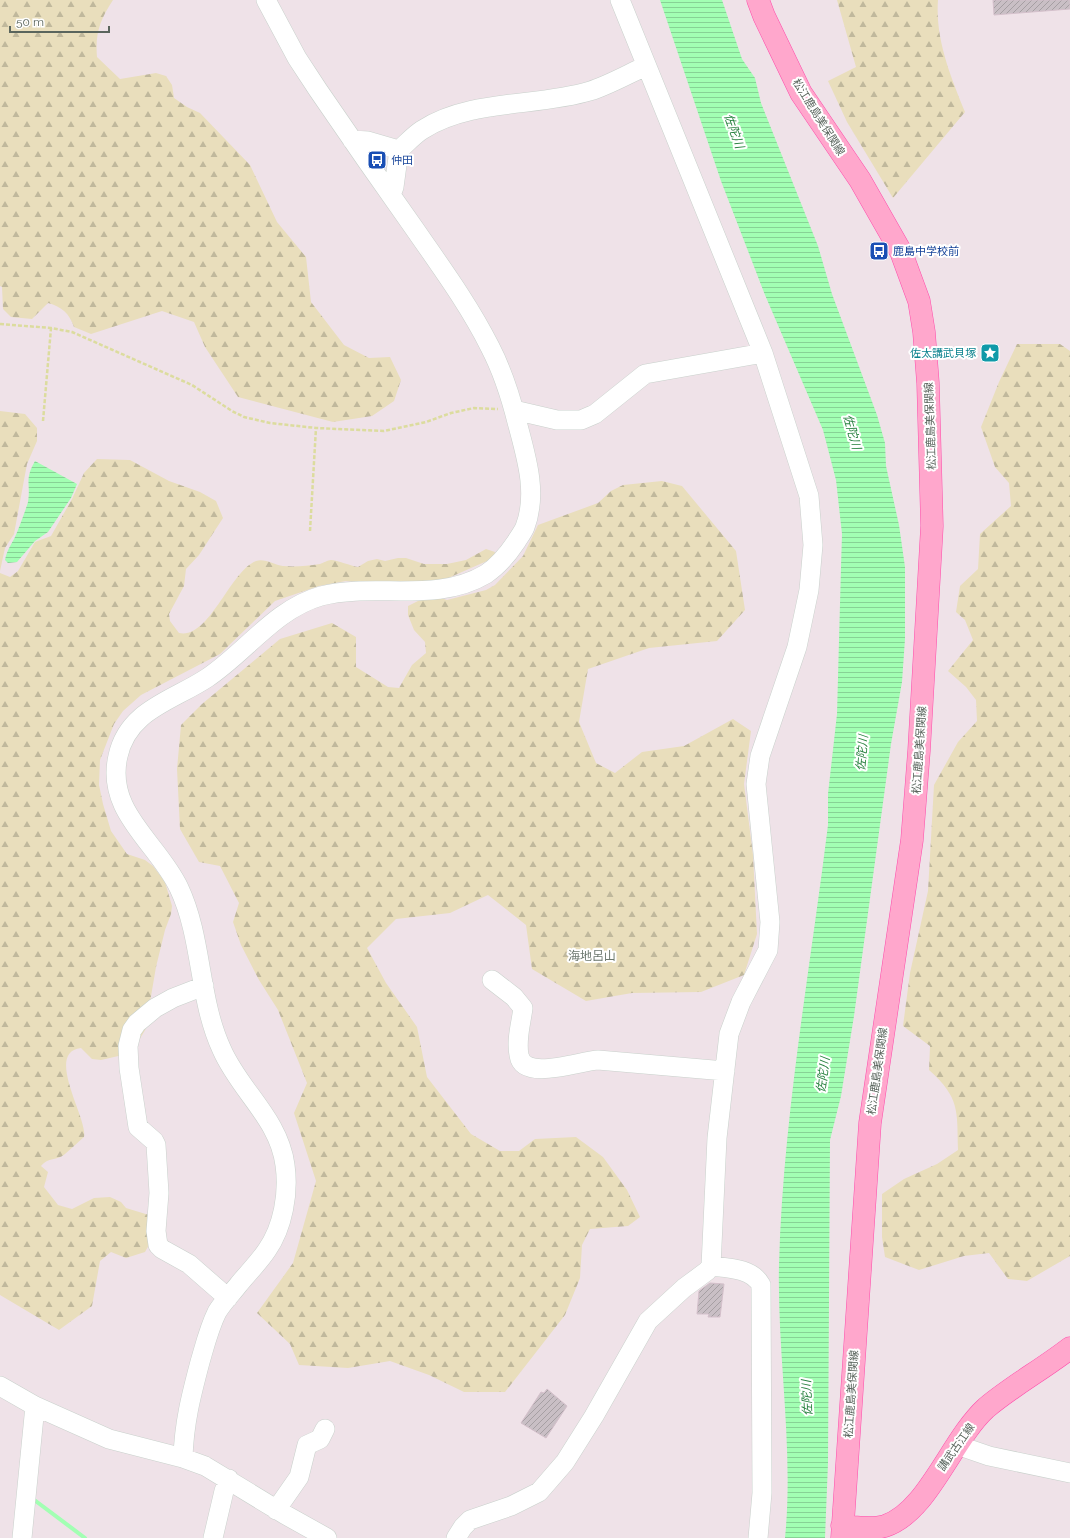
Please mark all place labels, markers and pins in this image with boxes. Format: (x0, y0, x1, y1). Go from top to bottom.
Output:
bus stop icon: 仲田 (366, 149, 388, 171)
place label: 仲田 (391, 154, 413, 167)
bus stop icon: 鹿島中学校前 (868, 240, 890, 262)
place label: 鹿島中学校前 (893, 245, 959, 258)
place icon: 佐太講武貝塚 (979, 342, 1001, 364)
place label: 佐太講武貝塚 (910, 347, 976, 360)

